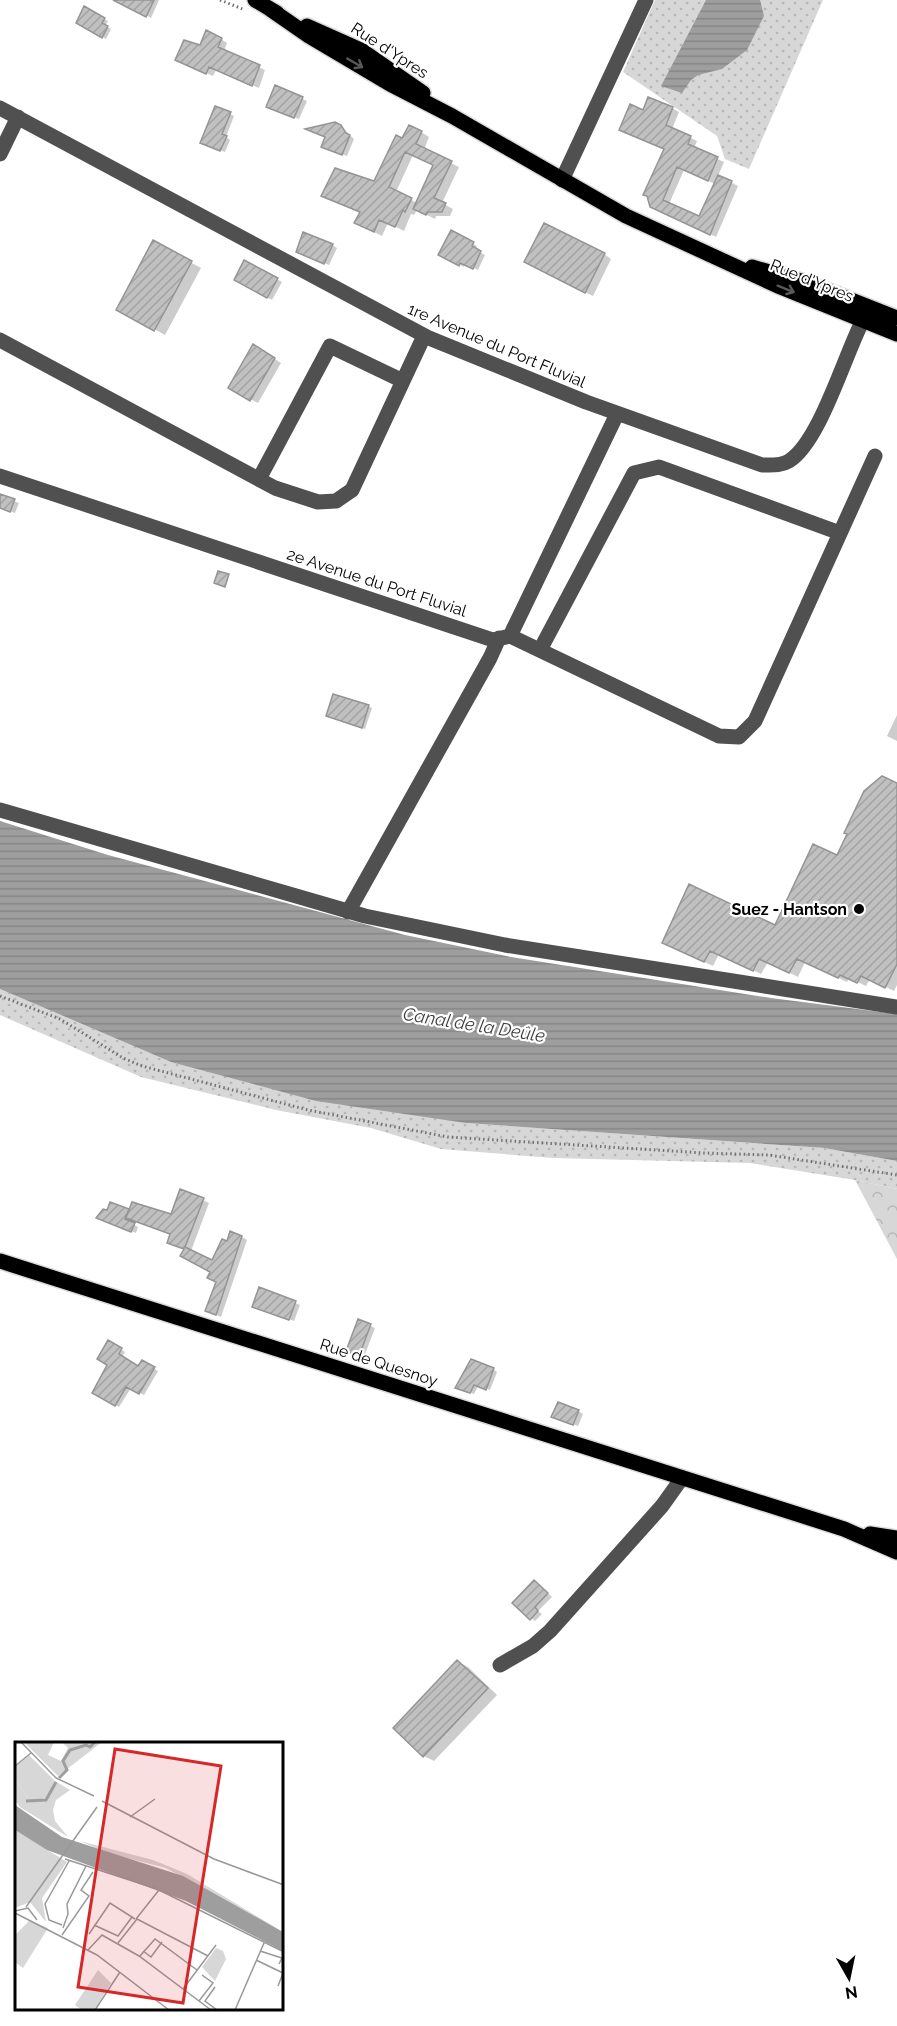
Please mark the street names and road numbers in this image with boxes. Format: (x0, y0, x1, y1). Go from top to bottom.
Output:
street label: Rue d'Ypres (348, 18, 432, 83)
street label: Rue d'Ypres (767, 255, 856, 306)
street label: 1re Avenue du Port Fluvial (405, 299, 589, 392)
street label: 2e Avenue du Port Fluvial (285, 544, 470, 621)
street label: Rue de Quesnoy (318, 1335, 440, 1391)

